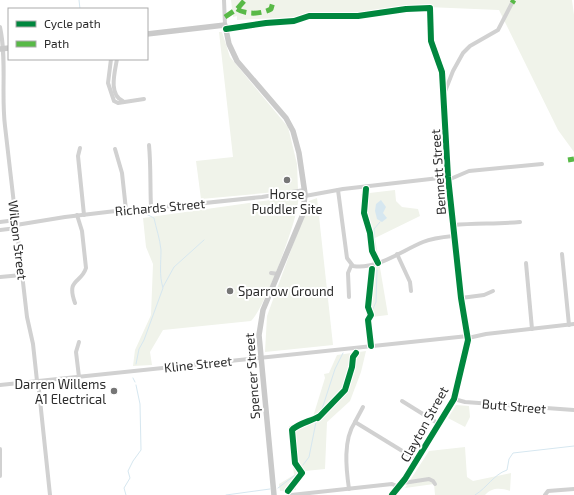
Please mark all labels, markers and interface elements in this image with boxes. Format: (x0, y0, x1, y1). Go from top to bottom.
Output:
legend (8, 8, 148, 60)
text: Cycle path (44, 16, 101, 30)
text: Path (44, 36, 69, 50)
street label: Bennett Street (427, 128, 449, 215)
marker: Horse Puddler Site (282, 175, 292, 185)
place label: Horse Puddler Site (251, 186, 323, 217)
street label: Richards Street (114, 195, 206, 219)
street label: Wilson Street (5, 199, 31, 281)
place label: Sparrow Ground (238, 283, 334, 299)
marker: Sparrow Ground (225, 286, 235, 296)
street label: Spencer Street (241, 332, 263, 420)
street label: Kline Street (163, 352, 233, 376)
place label: Darren Willems A1 Electrical (14, 376, 106, 407)
street label: Clayton Street (397, 383, 451, 465)
marker: Darren Willems A1 Electrical (109, 386, 119, 396)
street label: Butt Street (481, 395, 547, 417)

